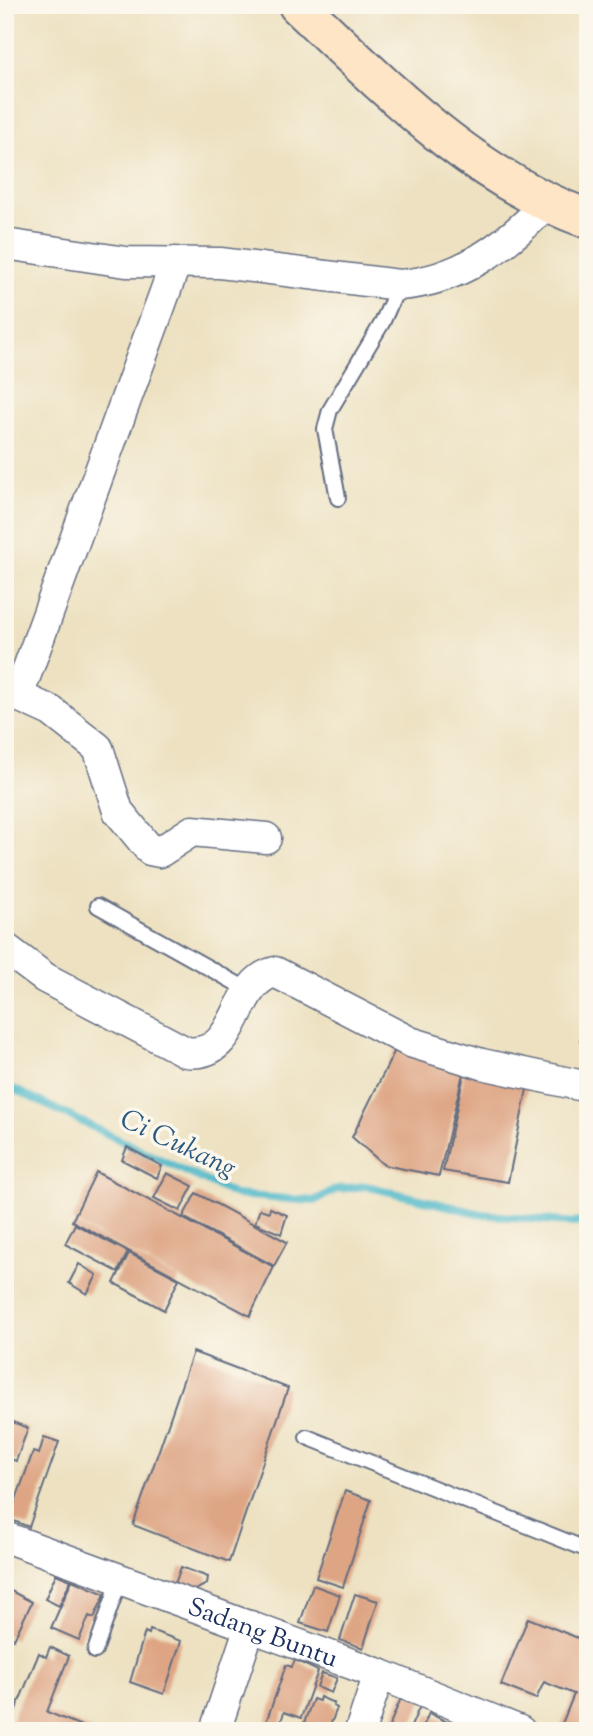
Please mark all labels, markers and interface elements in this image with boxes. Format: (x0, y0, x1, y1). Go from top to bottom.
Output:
water label: Ci Cukang (113, 1100, 242, 1189)
street label: Sadang Buntu (182, 1589, 343, 1678)

